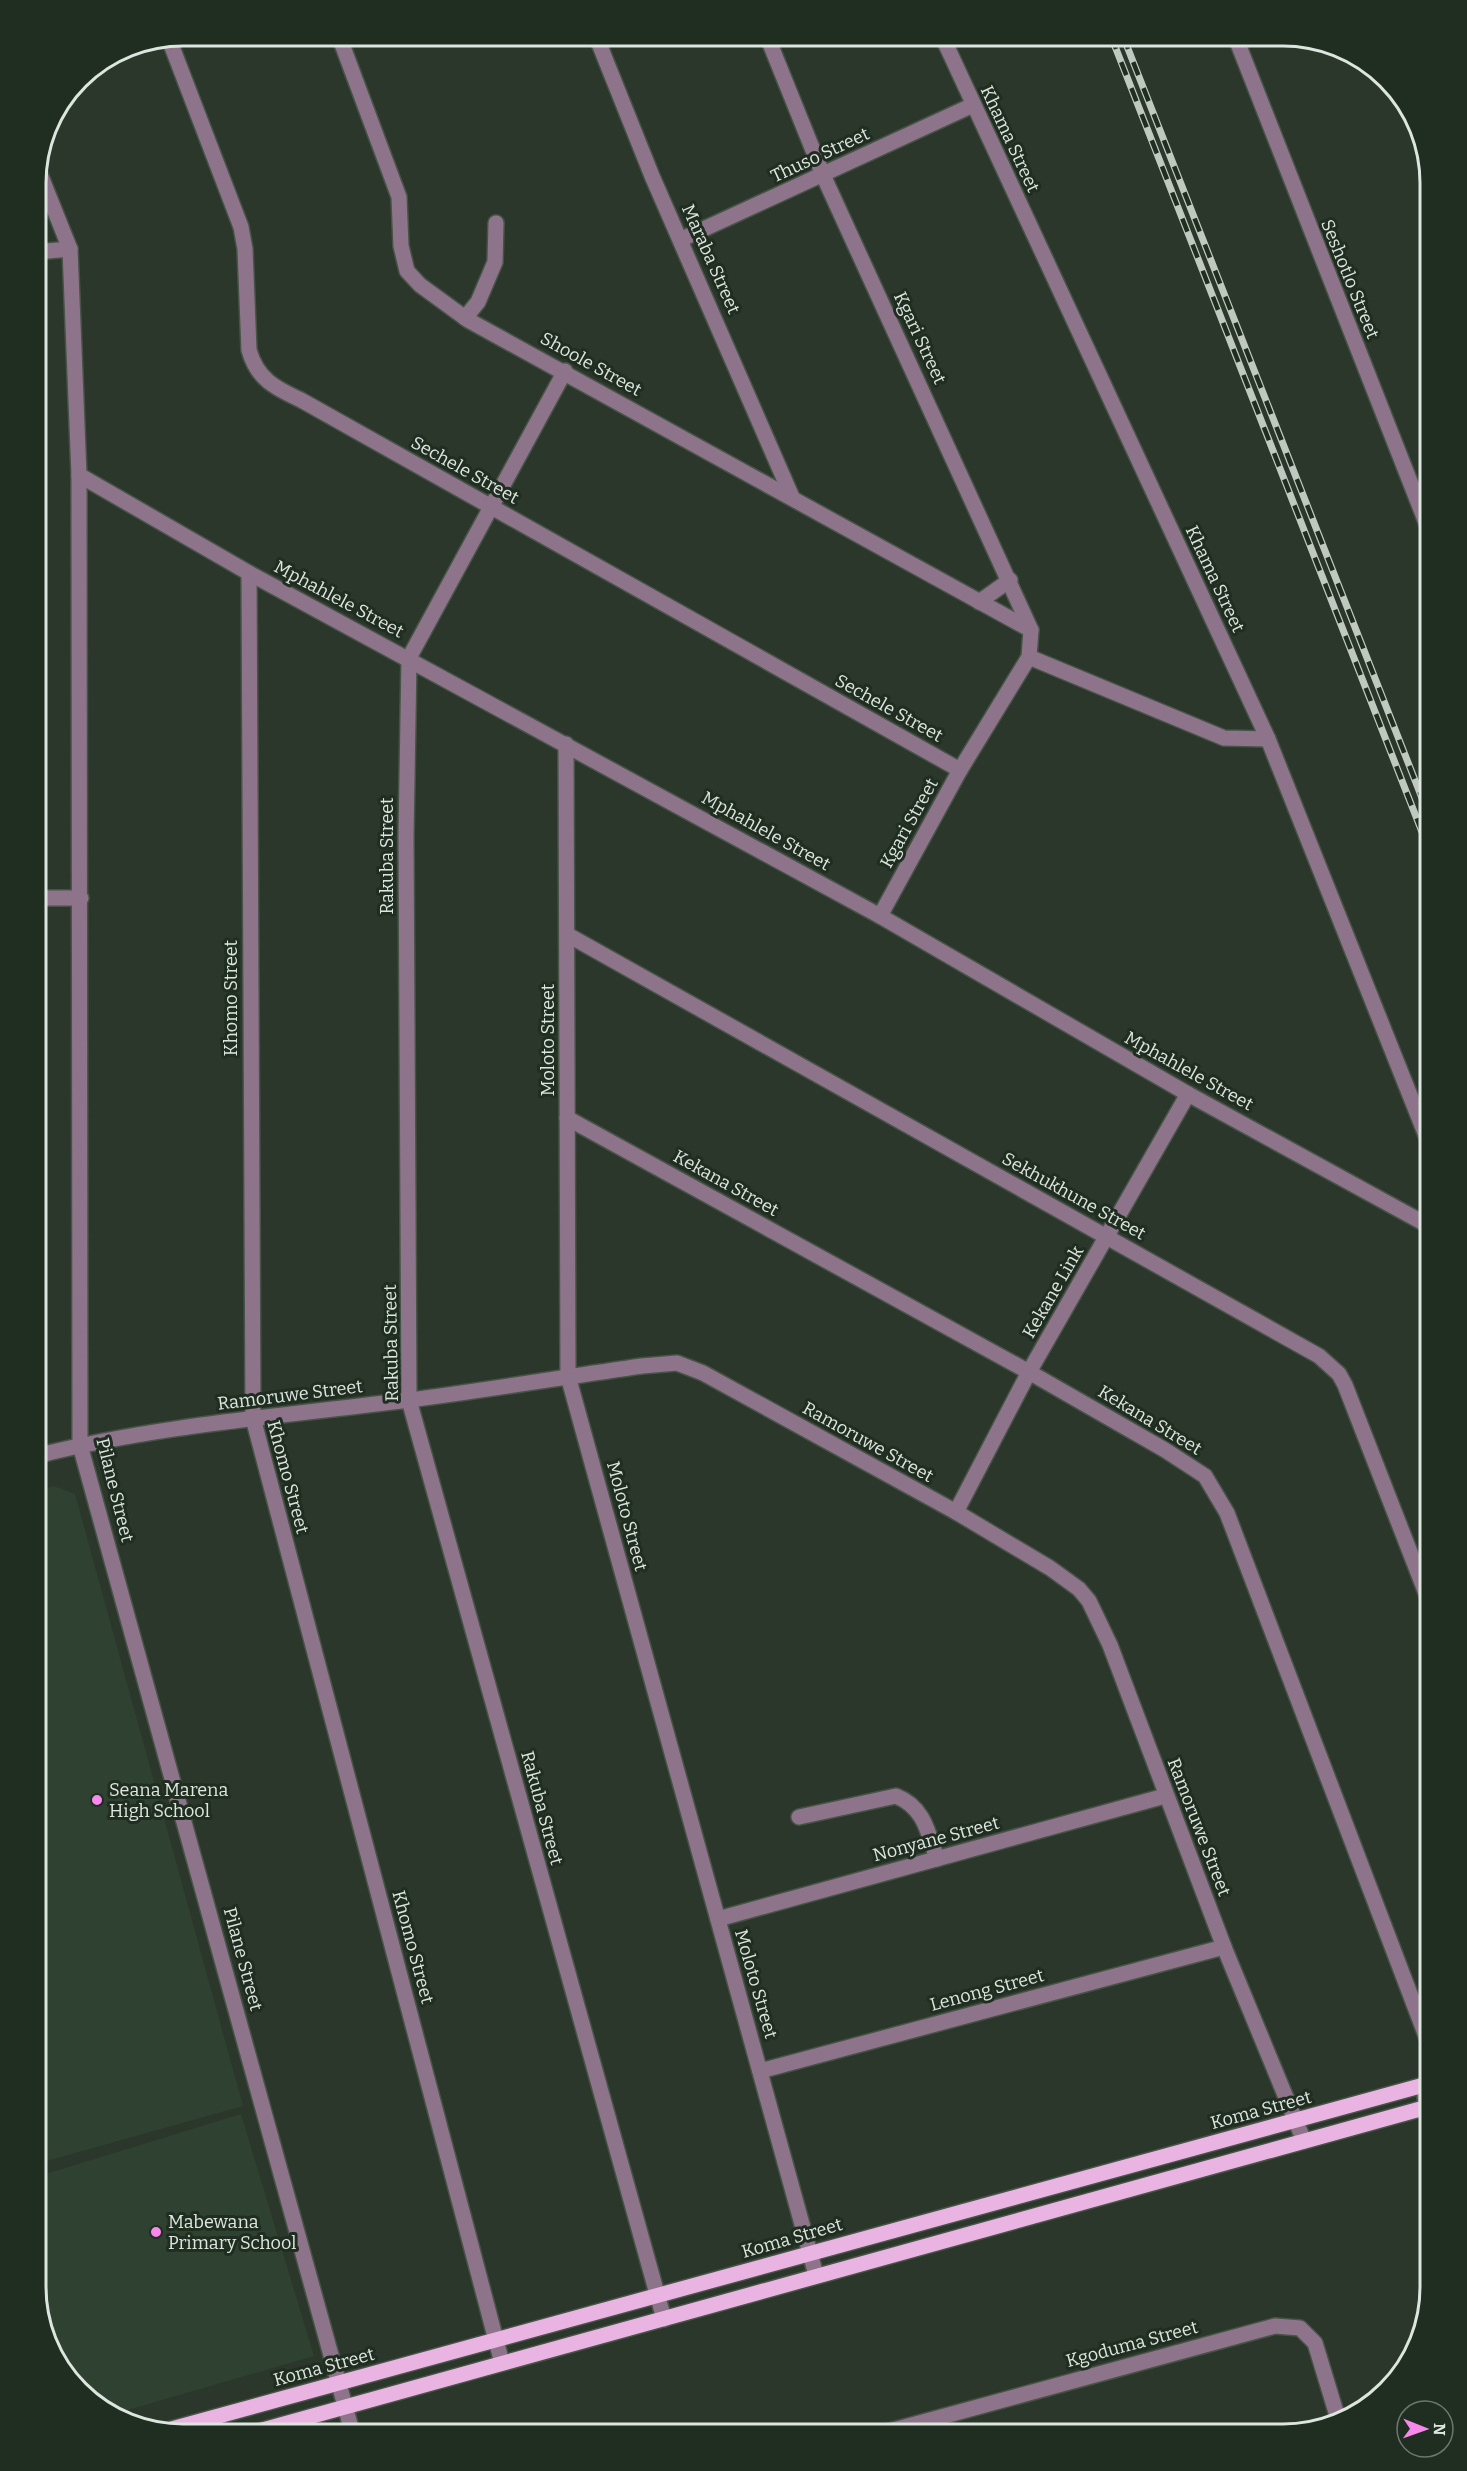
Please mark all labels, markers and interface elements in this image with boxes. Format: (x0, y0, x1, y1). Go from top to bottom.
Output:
street label: Khama Street (976, 82, 1045, 196)
street label: Thuso Street (767, 122, 873, 187)
street label: Maraba Street (677, 201, 745, 318)
street label: Seshotlo Street (1316, 216, 1384, 342)
street label: Kgari Street (889, 288, 951, 388)
street label: Shoole Street (537, 327, 646, 401)
street label: Sechele Street (407, 431, 523, 509)
street label: Khama Street (1181, 522, 1250, 636)
street label: Mphahlele Street (270, 556, 408, 643)
street label: Sechele Street (831, 669, 947, 747)
street label: Kgari Street (875, 774, 943, 872)
street label: Mphahlele Street (698, 787, 835, 876)
street label: Rakuba Street (376, 797, 398, 915)
street label: Khomo Street (220, 939, 242, 1056)
street label: Moloto Street (537, 983, 559, 1096)
street label: Mphahlele Street (1121, 1027, 1258, 1116)
street label: Kekana Street (669, 1145, 783, 1221)
street label: Sekhukhune Street (998, 1147, 1150, 1245)
street label: Kekane Link (1018, 1241, 1089, 1342)
street label: Rakuba Street (379, 1284, 403, 1402)
street label: Ramoruwe Street (216, 1375, 364, 1415)
street label: Kekana Street (1094, 1380, 1206, 1460)
street label: Ramoruwe Street (799, 1397, 938, 1487)
street label: Khomo Street (262, 1418, 314, 1536)
street label: Pilane Street (91, 1436, 139, 1545)
street label: Moloto Street (602, 1459, 652, 1574)
street label: Rakuba Street (516, 1749, 568, 1868)
street label: Ramoruwe Street (1163, 1755, 1236, 1900)
place label: Seana Marena High School (109, 1779, 228, 1822)
marker: Seana Marena High School (90, 1793, 104, 1807)
street label: Nonyane Street (870, 1811, 1002, 1866)
street label: Khomo Street (387, 1888, 439, 2006)
street label: Pilane Street (219, 1905, 268, 2014)
street label: Moloto Street (730, 1927, 782, 2042)
street label: Lenong Street (928, 1964, 1047, 2016)
street label: Koma Street (1208, 2086, 1314, 2134)
place label: Mabewana Primary School (168, 2211, 297, 2254)
street label: Koma Street (739, 2213, 845, 2263)
marker: Mabewana Primary School (149, 2225, 163, 2239)
street label: Kgoduma Street (1064, 2316, 1201, 2372)
street label: Koma Street (271, 2343, 377, 2391)
north arrow (1395, 2399, 1455, 2459)
text: N (1430, 2423, 1449, 2436)

